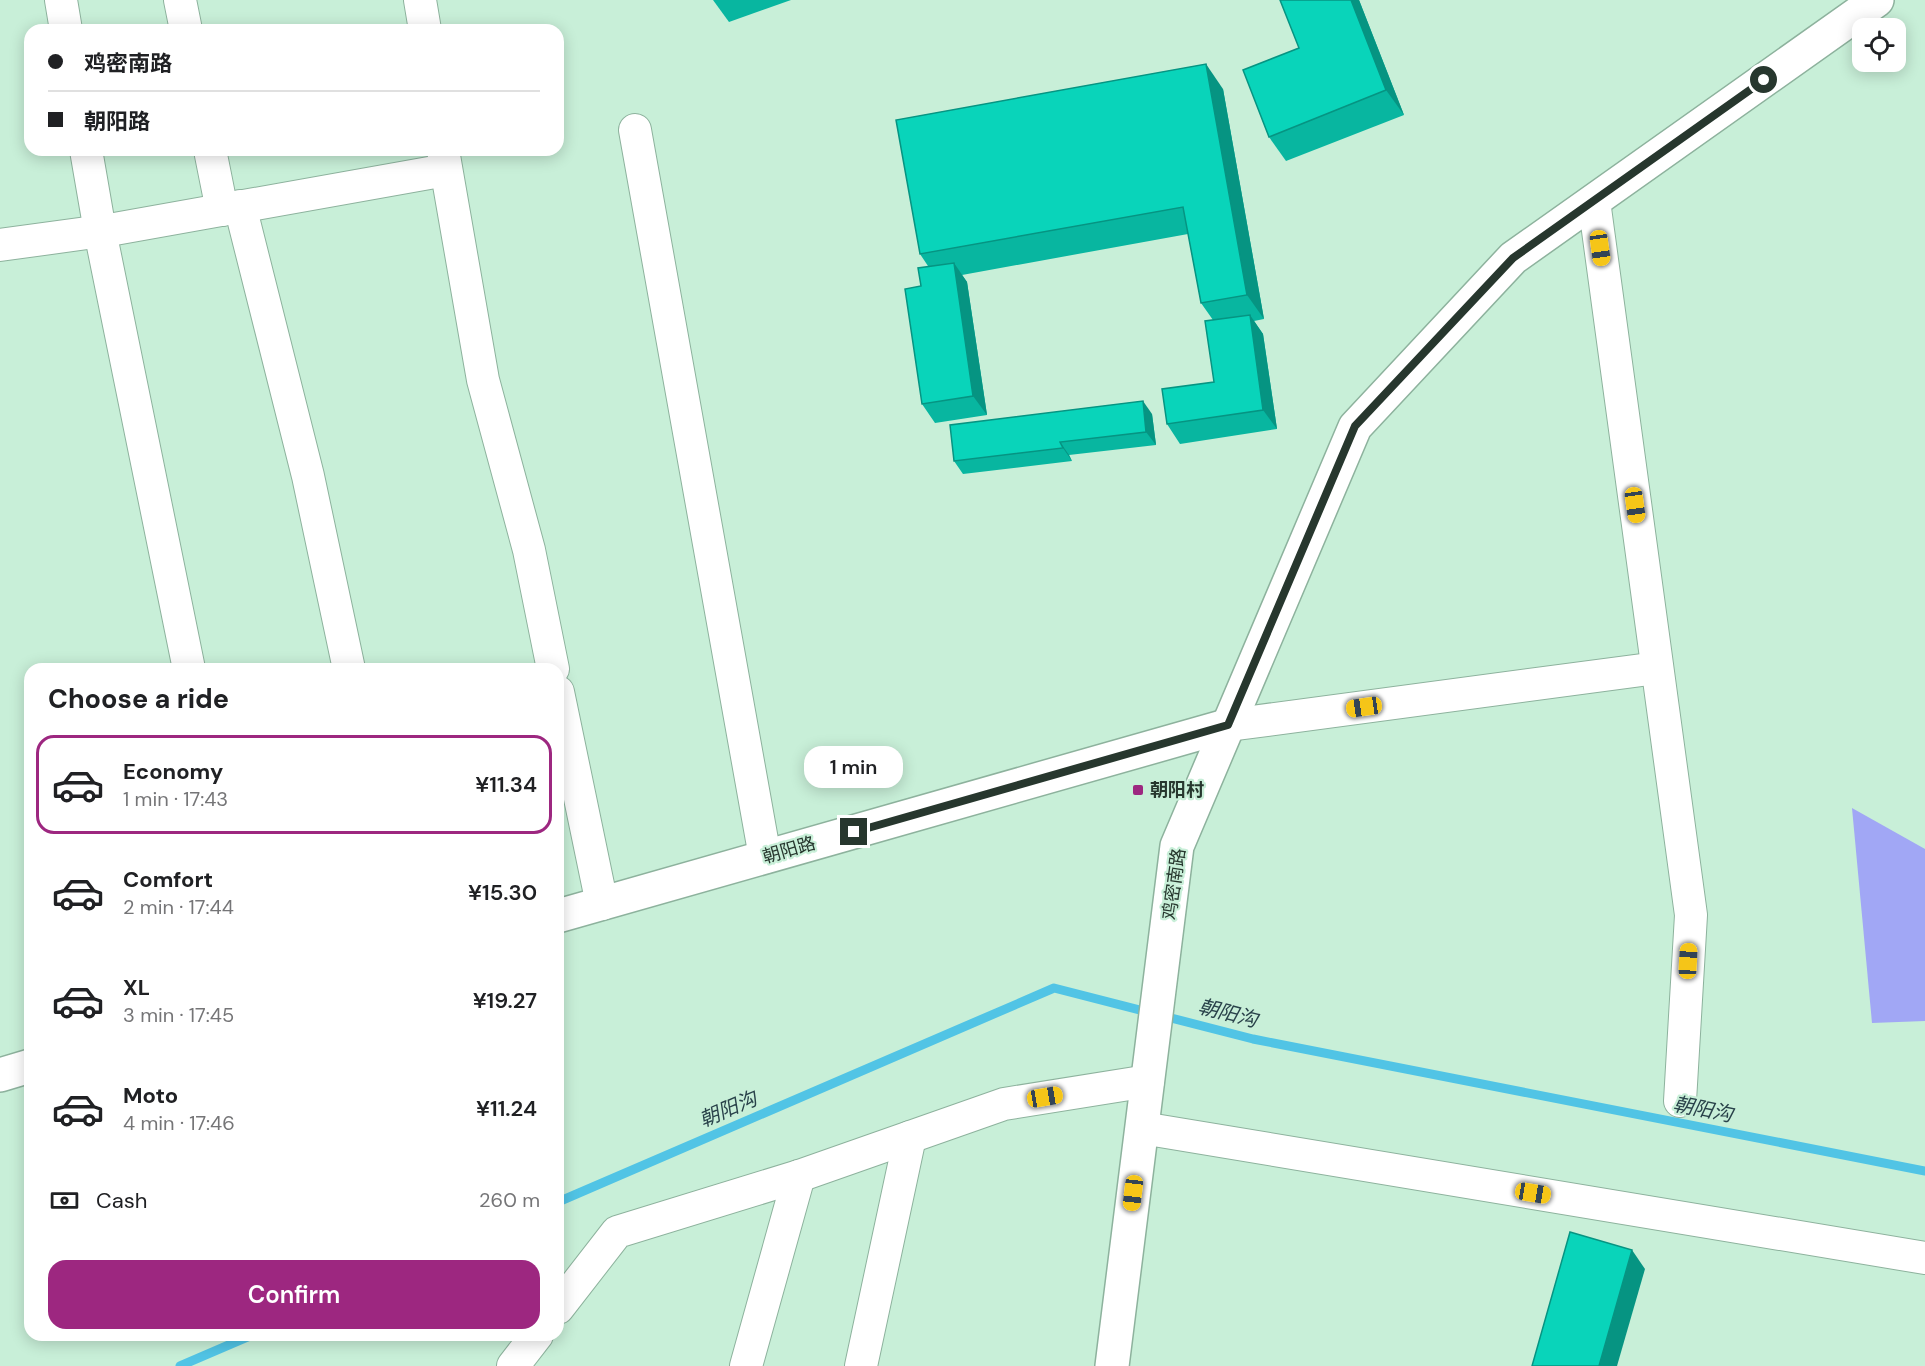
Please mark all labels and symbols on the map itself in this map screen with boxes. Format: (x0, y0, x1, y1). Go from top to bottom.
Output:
route start (1750, 66, 1777, 93)
car (1589, 229, 1611, 267)
car (1624, 486, 1646, 524)
car (1345, 696, 1383, 718)
callout: 1 min (804, 745, 904, 787)
place label: 朝阳村 (1150, 778, 1204, 802)
marker: 朝阳村 (1131, 783, 1145, 797)
route end (840, 818, 867, 845)
street label: 朝阳路 (760, 831, 818, 869)
street label: 鸡密南路 (1157, 847, 1191, 921)
car (1678, 943, 1698, 979)
water label: 朝阳沟 (1196, 993, 1262, 1033)
water label: 朝阳沟 (695, 1085, 763, 1133)
car (1026, 1085, 1064, 1109)
water label: 朝阳沟 (1671, 1091, 1737, 1128)
car (1122, 1174, 1144, 1212)
car (1514, 1181, 1552, 1205)

